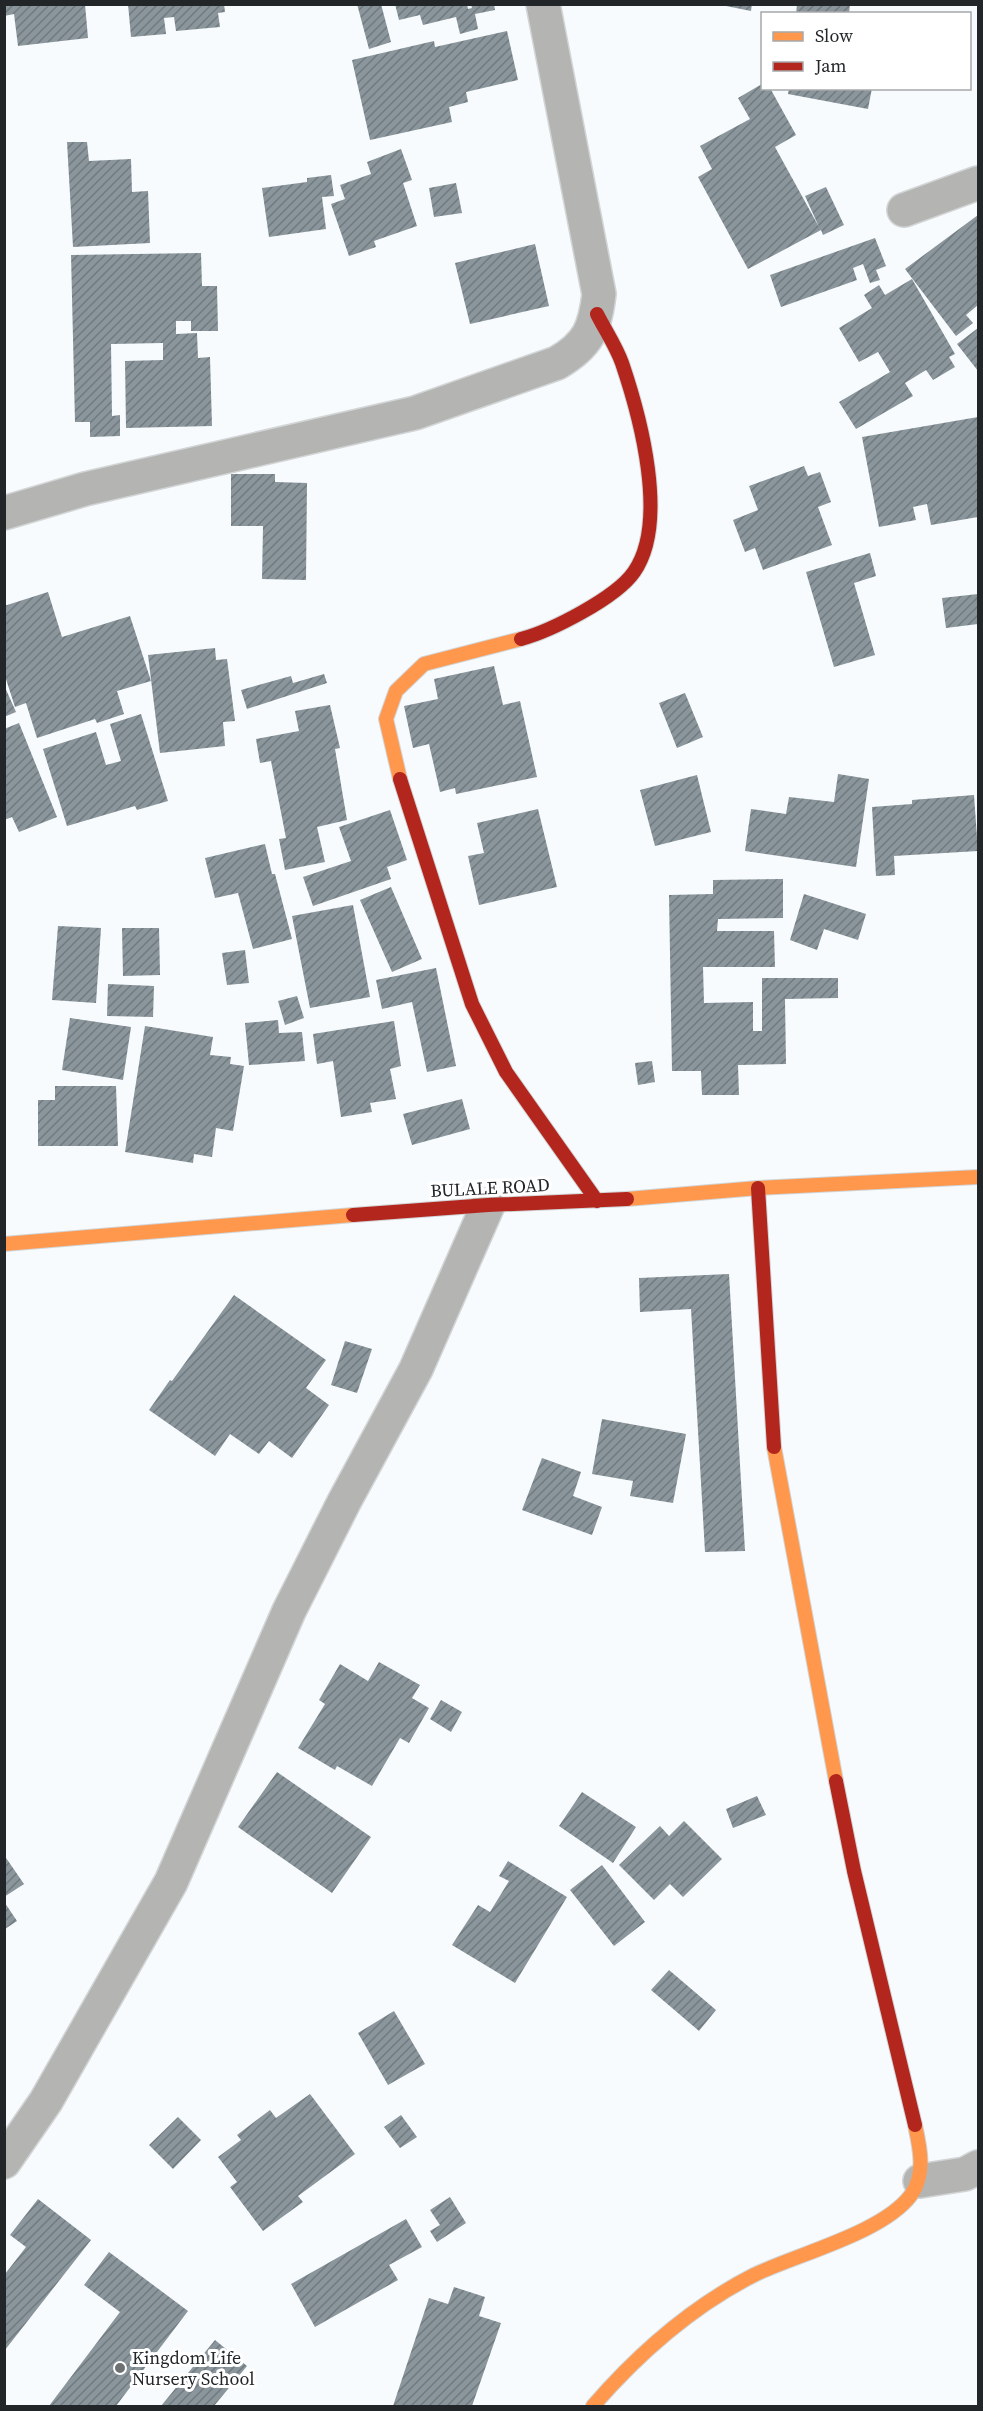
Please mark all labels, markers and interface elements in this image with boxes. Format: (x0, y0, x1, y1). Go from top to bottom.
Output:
legend (761, 12, 971, 90)
text: Slow (815, 23, 853, 48)
text: Jam (814, 53, 847, 78)
street label: BULALE ROAD (430, 1172, 550, 1203)
place label: Kingdom Life Nursery School (132, 2345, 255, 2391)
marker: Kingdom Life Nursery School (113, 2361, 127, 2375)

